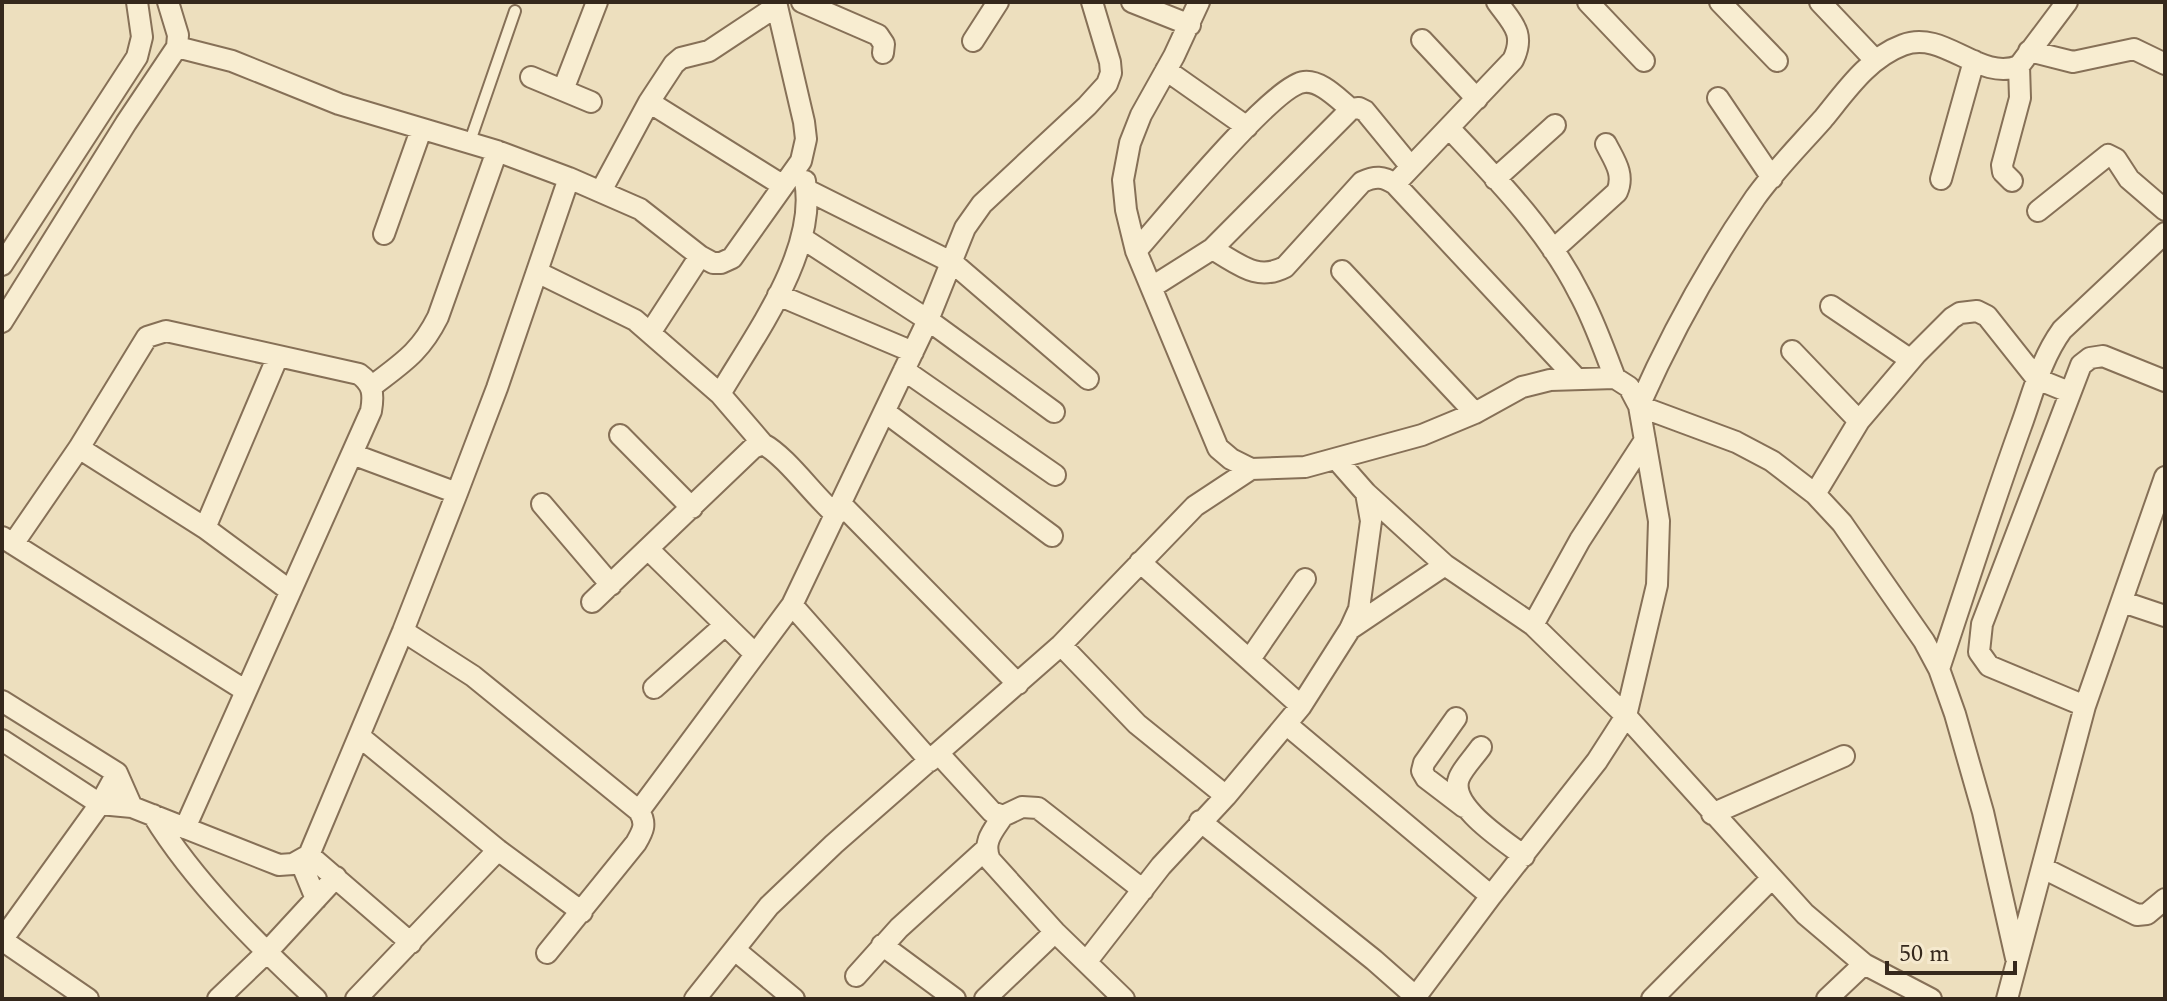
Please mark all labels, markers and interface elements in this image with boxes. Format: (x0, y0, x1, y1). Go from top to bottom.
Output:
scale bar (1887, 925, 2015, 975)
text: 50 m (1899, 936, 1950, 972)

